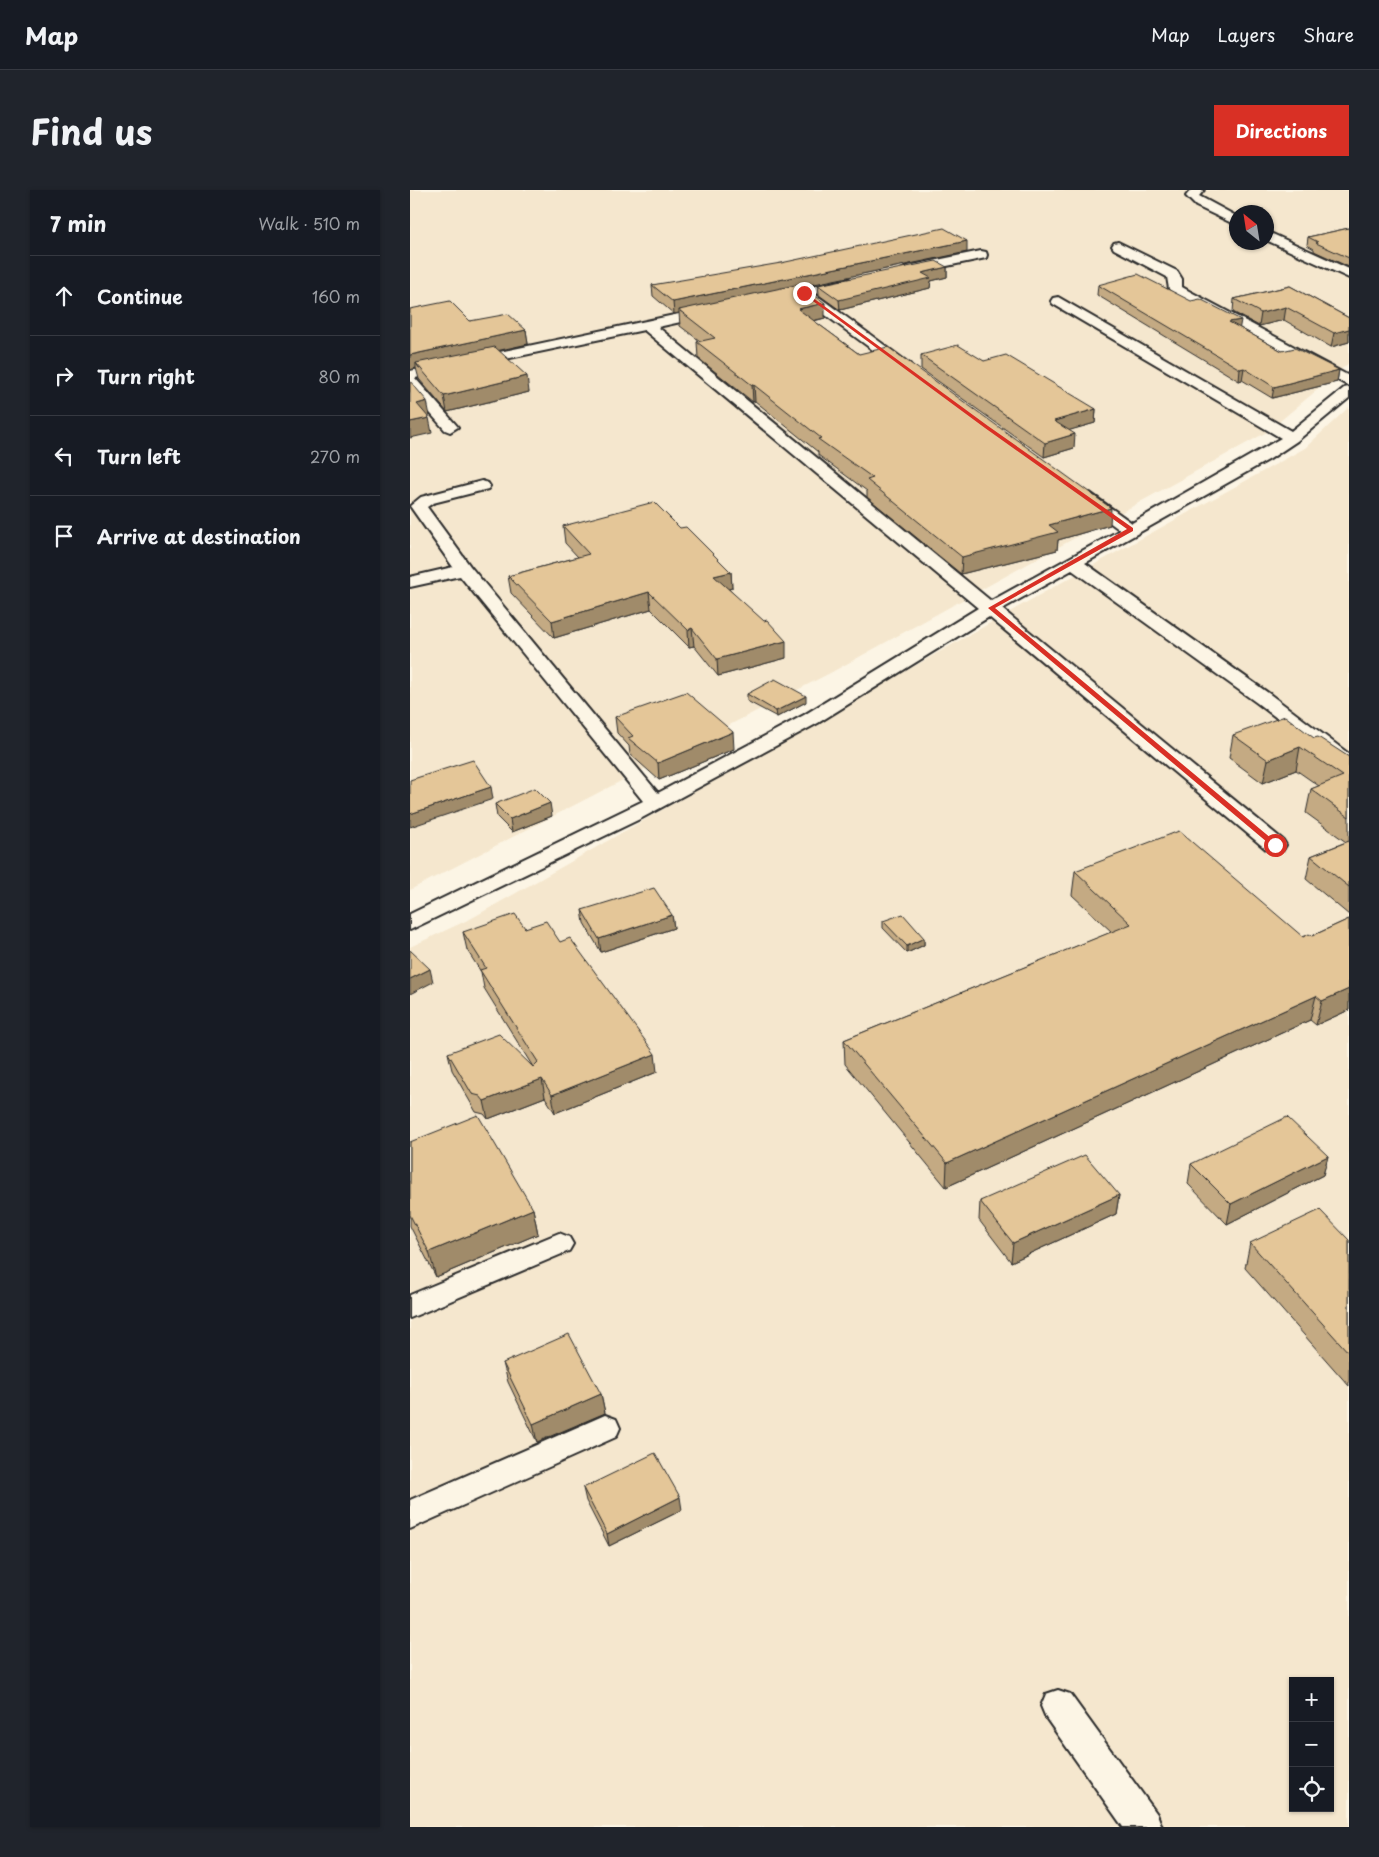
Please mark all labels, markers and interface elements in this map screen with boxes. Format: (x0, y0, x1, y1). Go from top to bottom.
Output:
text: Map (25, 17, 78, 53)
text: Map (1151, 21, 1190, 48)
text: Layers (1218, 21, 1275, 48)
text: Share (1303, 21, 1354, 48)
text: Find us (30, 104, 152, 157)
button: Directions (1214, 105, 1349, 156)
north arrow (1229, 205, 1274, 250)
text: 7 min (50, 207, 106, 239)
text: Walk · 510 m (258, 211, 360, 235)
icon: ahead (50, 282, 78, 310)
text: Continue (97, 282, 183, 310)
route end (793, 282, 816, 305)
text: 160 m (312, 284, 360, 308)
icon: right (50, 362, 78, 390)
text: Turn right (97, 362, 195, 390)
text: 80 m (318, 364, 360, 388)
icon: left (50, 442, 78, 470)
text: Turn left (97, 442, 181, 470)
text: 270 m (310, 444, 360, 468)
icon: arrive (50, 522, 78, 550)
text: Arrive at destination (97, 522, 301, 550)
route start (1264, 834, 1287, 857)
map controls (1289, 1677, 1334, 1812)
button: + (1289, 1677, 1334, 1722)
button: − (1289, 1722, 1334, 1767)
button: locate (1289, 1767, 1334, 1812)

